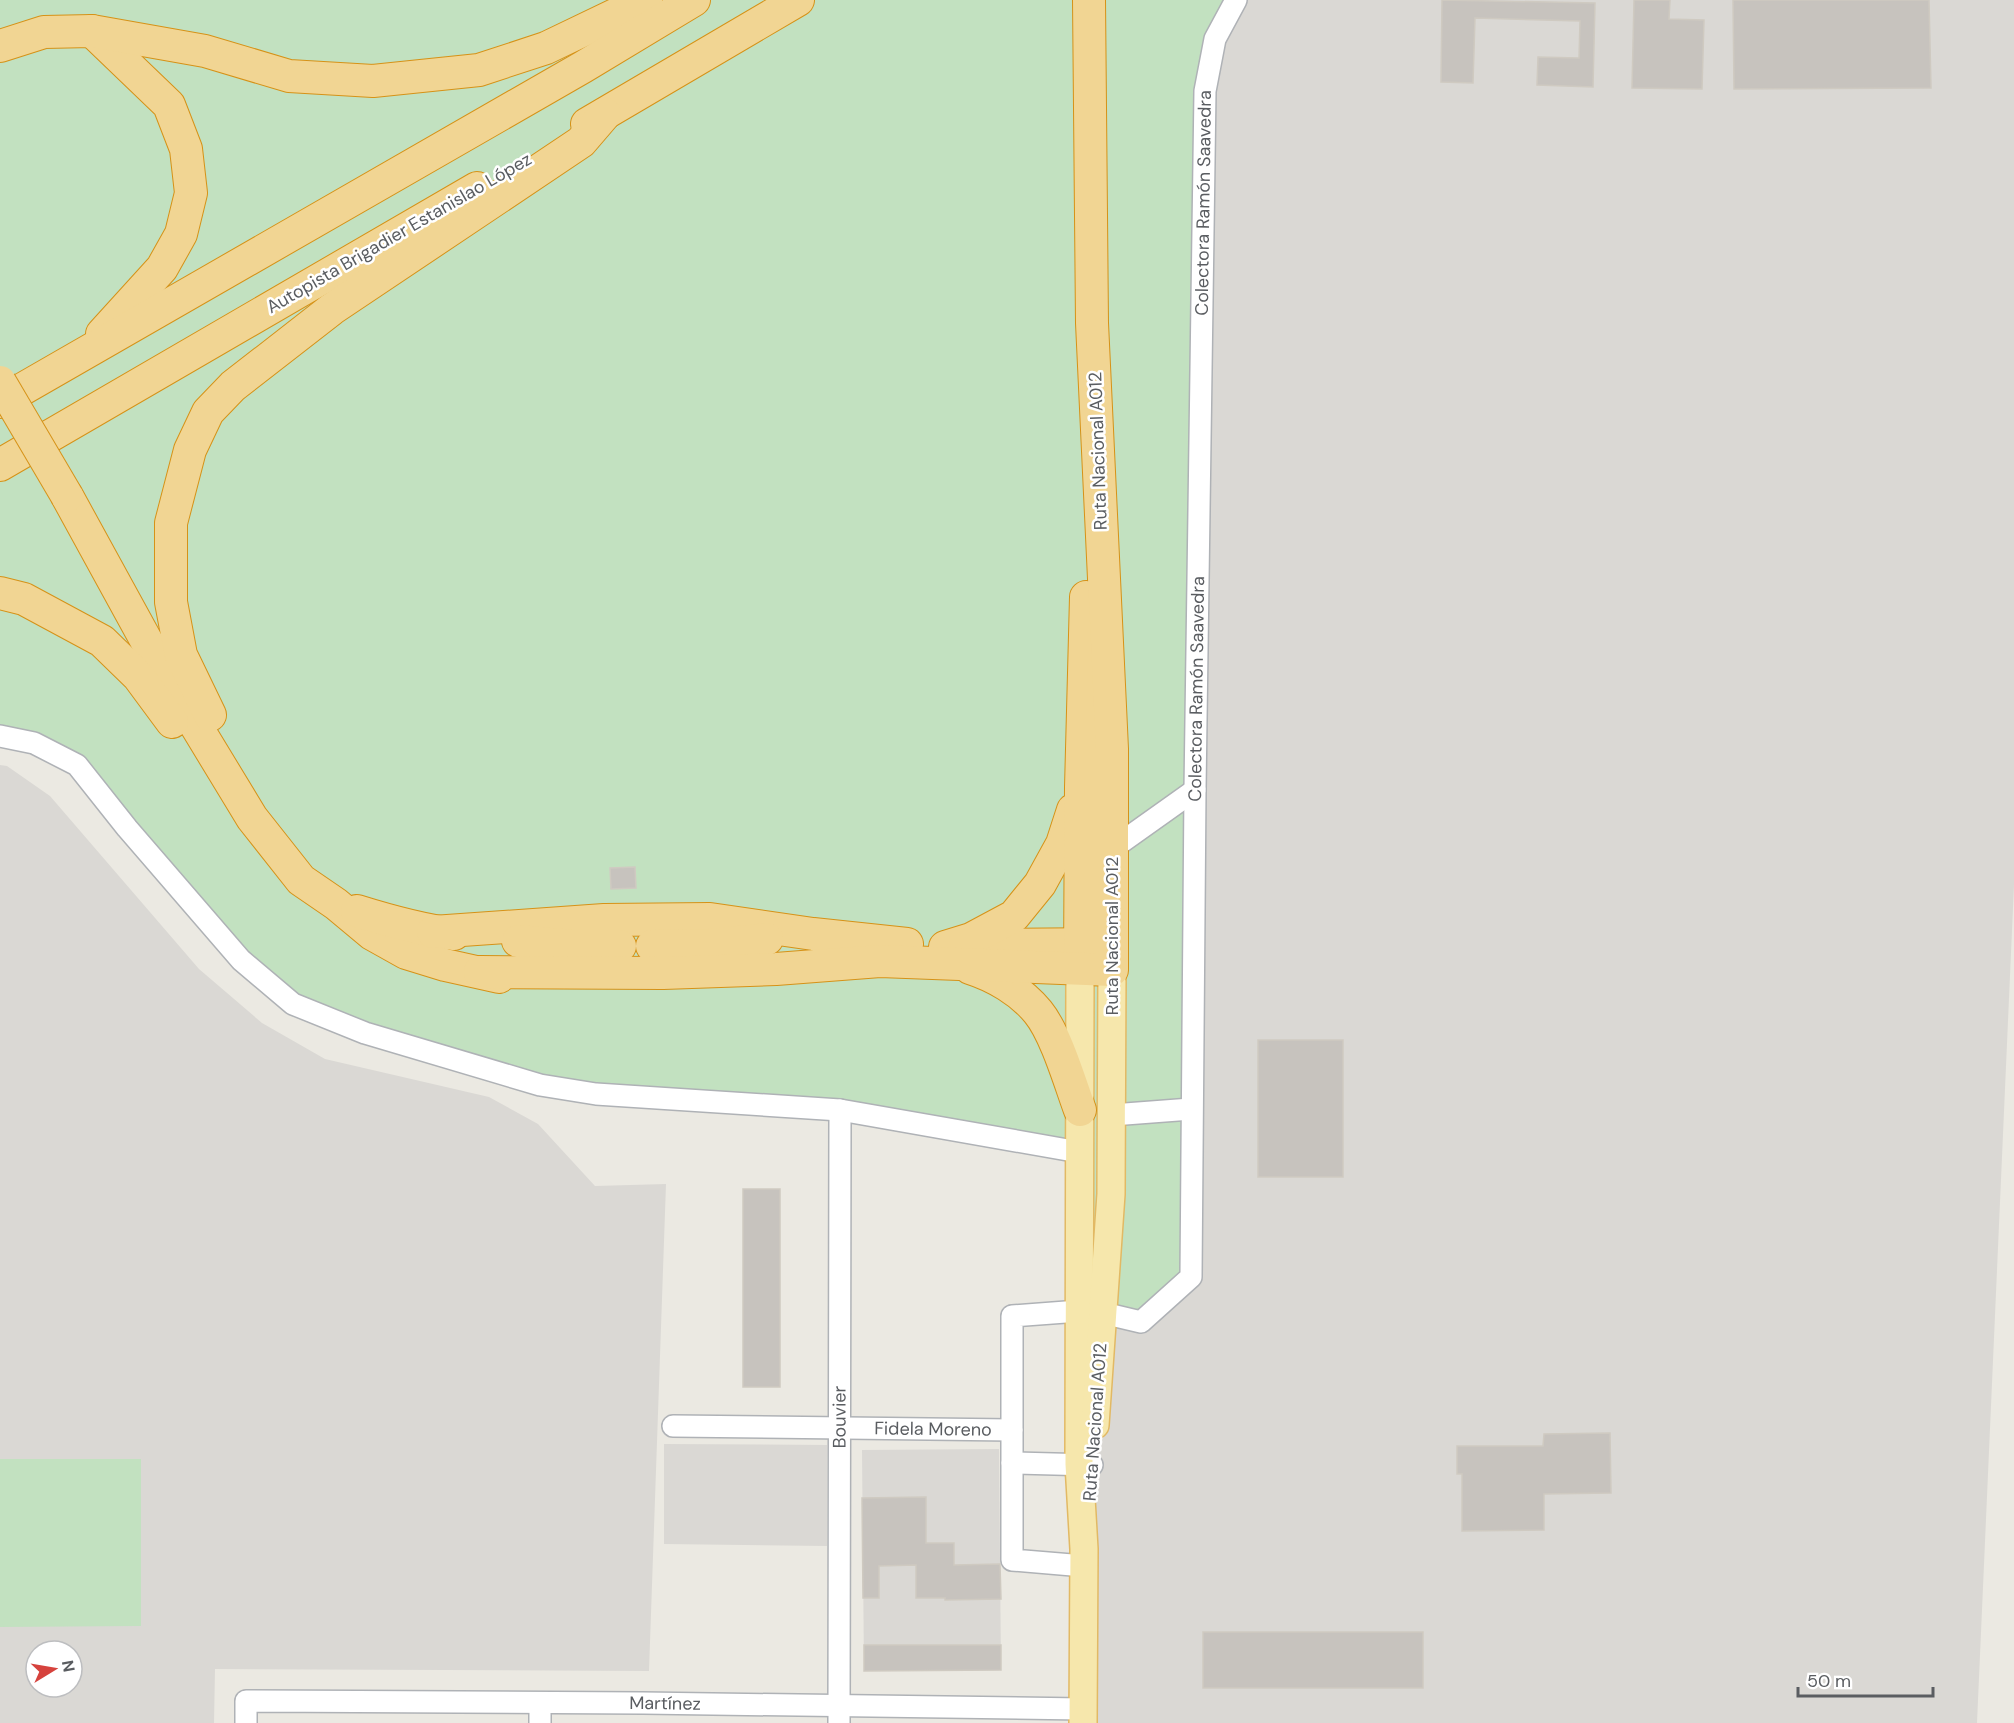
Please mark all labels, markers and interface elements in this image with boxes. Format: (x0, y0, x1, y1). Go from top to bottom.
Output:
street label: Colectora Ramón Saavedra (1190, 90, 1217, 316)
street label: Autopista Brigadier Estanislao López (262, 147, 536, 319)
street label: Ruta Nacional A012 (1083, 371, 1113, 531)
street label: Colectora Ramón Saavedra (1183, 576, 1210, 802)
street label: Ruta Nacional A012 (1100, 857, 1124, 1015)
street label: Ruta Nacional A012 (1077, 1342, 1113, 1502)
street label: Bouvier (827, 1385, 852, 1448)
street label: Fidela Moreno (874, 1416, 992, 1442)
north arrow (24, 1639, 84, 1699)
text: N (57, 1659, 80, 1674)
scale bar (1798, 1660, 1933, 1698)
text: 50 m (1807, 1669, 1851, 1693)
street label: Martínez (629, 1691, 701, 1716)

